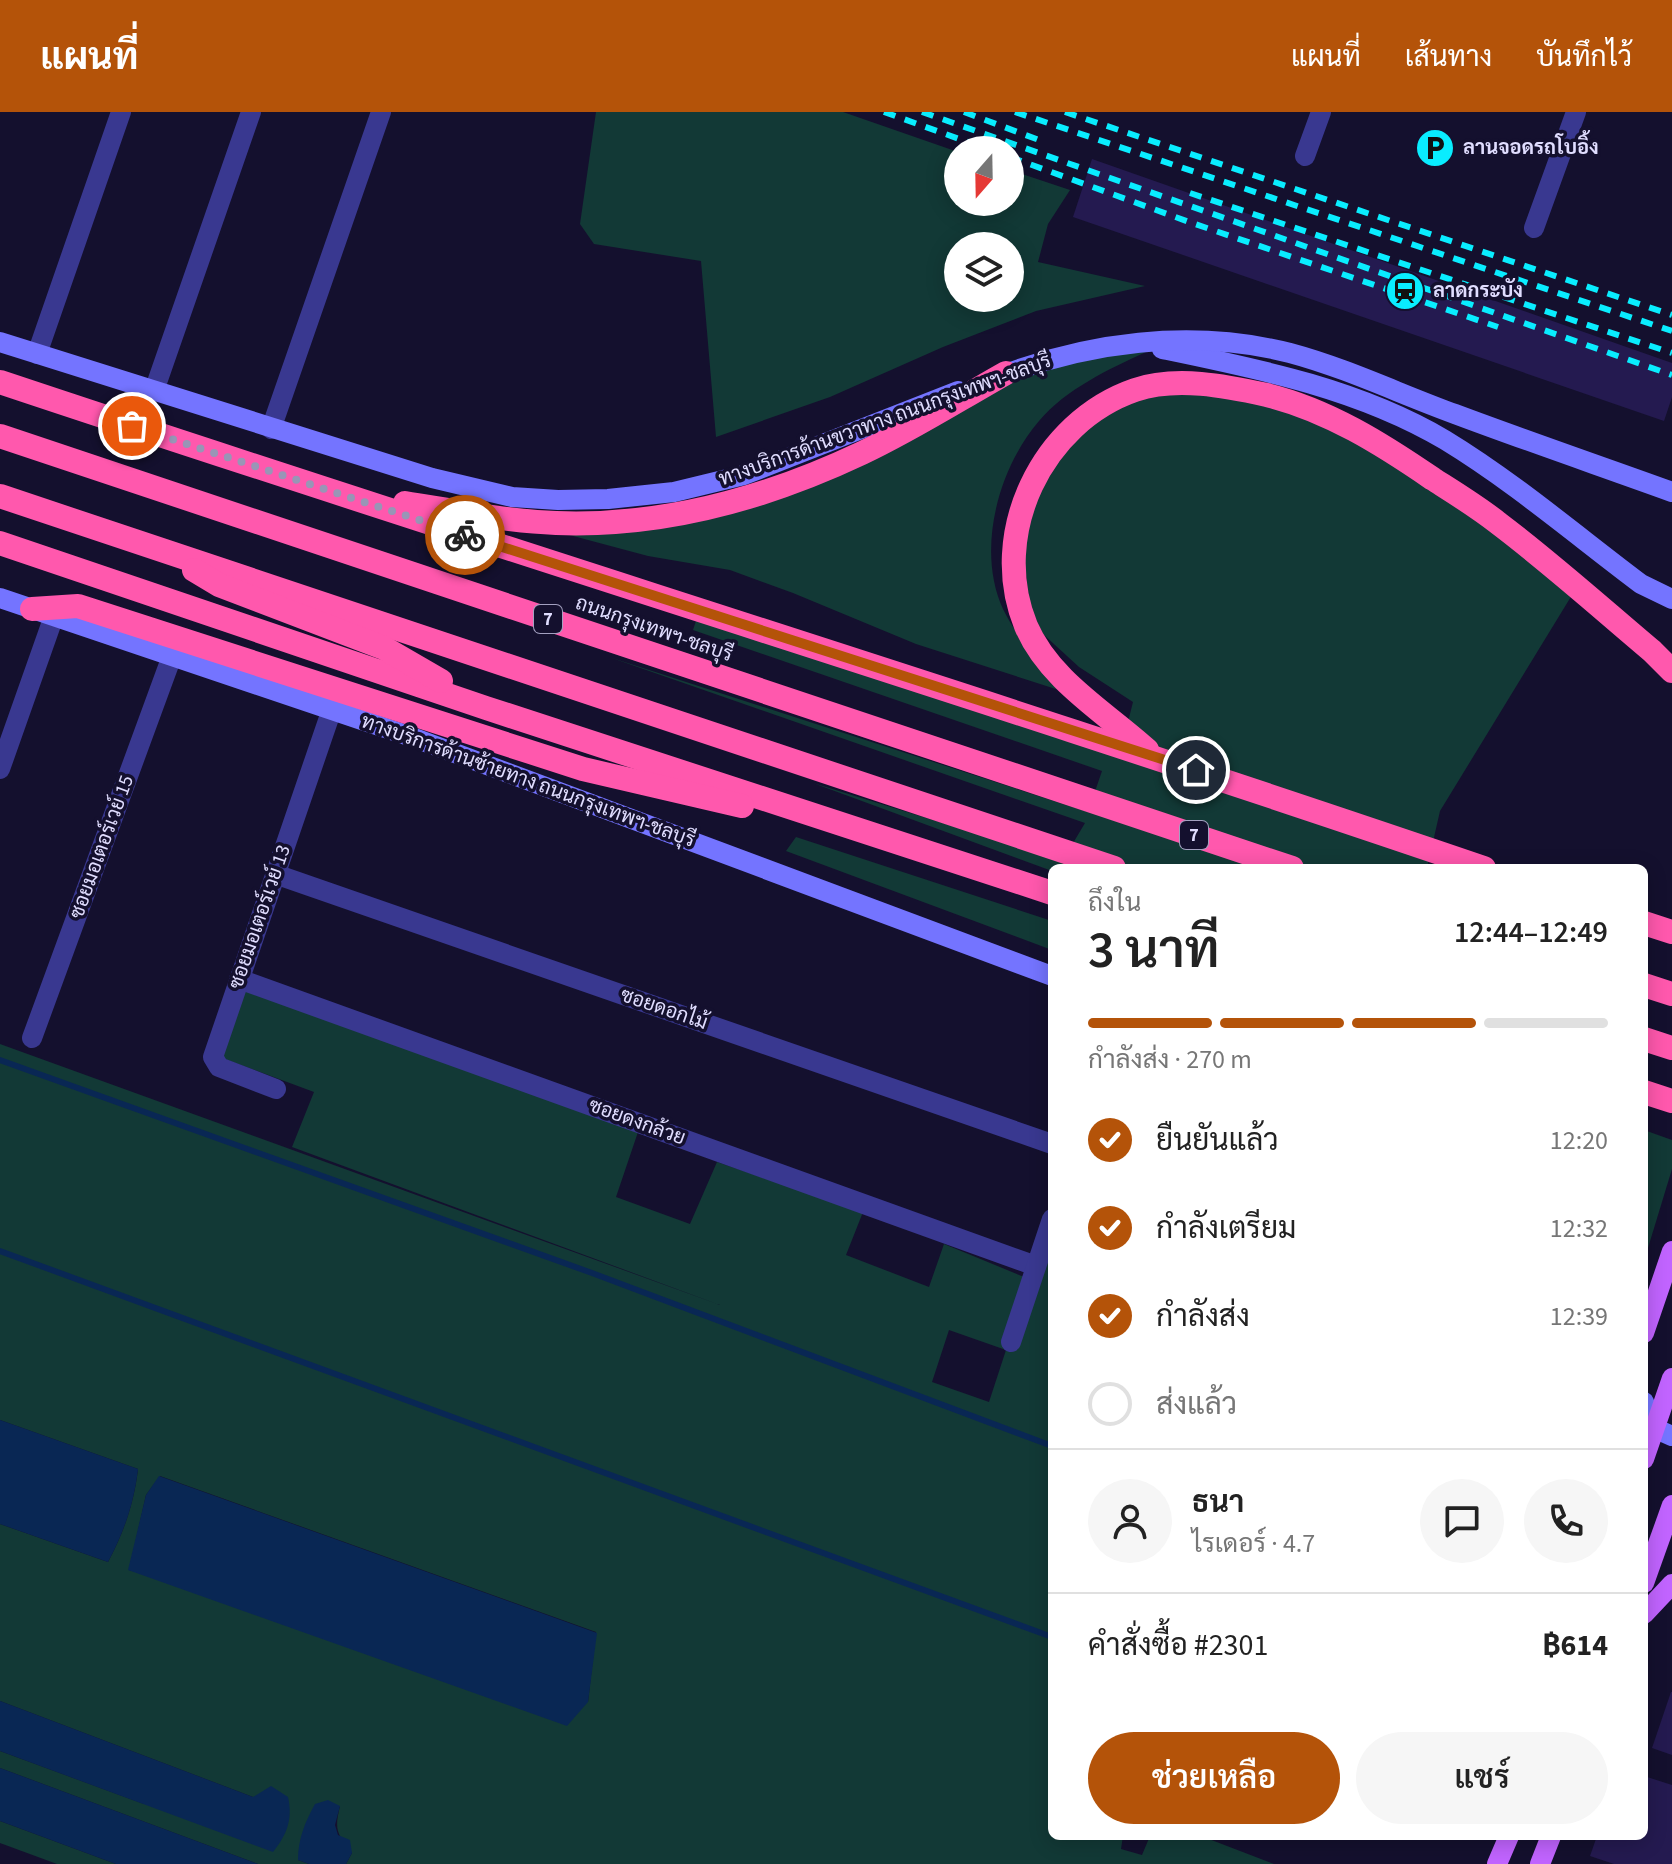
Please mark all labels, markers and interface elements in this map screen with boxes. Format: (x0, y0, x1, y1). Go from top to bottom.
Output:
text: แผนที่ (40, 30, 139, 84)
text: แผนที่ (1291, 37, 1361, 77)
text: เส้นทาง (1405, 37, 1492, 77)
text: บันทึกไว้ (1536, 37, 1632, 77)
parking icon: ลานจอดรถโบอิ้ง (1414, 127, 1456, 169)
place label: ลานจอดรถโบอิ้ง (1463, 130, 1599, 162)
north arrow (944, 136, 1024, 216)
map controls (944, 136, 1024, 312)
button: layers (944, 232, 1024, 312)
station icon: ลาดกระบัง (1384, 270, 1426, 312)
place label: ลาดกระบัง (1433, 277, 1523, 305)
street label: ทางบริการด้านขวาทาง ถนนกรุงเทพฯ-ชลบุรี (715, 347, 1055, 493)
pin (98, 392, 166, 460)
icon: bag (110, 404, 154, 448)
courier (425, 495, 505, 575)
icon: bike (443, 513, 487, 557)
street label: ถนนกรุงเทพฯ-ชลบุรี (572, 589, 736, 669)
road number: 7 (534, 605, 562, 633)
street label: ทางบริการด้านซ้ายทาง ถนนกรุงเทพฯ-ชลบุรี (357, 707, 699, 855)
pin (1162, 736, 1230, 804)
icon: home (1174, 748, 1218, 792)
street label: ซอยมอเตอร์เวย์ 15 (62, 771, 141, 923)
road number: 7 (1180, 821, 1208, 849)
street label: ซอยมอเตอร์เวย์ 13 (221, 841, 298, 993)
text: ถึงใน (1088, 884, 1141, 921)
text: 12:44–12:49 (1454, 911, 1608, 954)
text: 3 นาที (1088, 914, 1220, 988)
street label: ซอยดอกไม้ (617, 981, 712, 1037)
text: กำลังส่ง · 270 m (1088, 1041, 1252, 1078)
street label: ซอยดงกล้วย (585, 1092, 689, 1152)
icon: check (1088, 1118, 1132, 1162)
text: ยืนยันแล้ว (1156, 1119, 1279, 1162)
text: 12:20 (1550, 1122, 1608, 1159)
icon: check (1088, 1206, 1132, 1250)
text: กำลังเตรียม (1156, 1207, 1296, 1250)
text: 12:32 (1550, 1210, 1608, 1247)
icon: check (1088, 1294, 1132, 1338)
text: กำลังส่ง (1156, 1295, 1250, 1338)
text: 12:39 (1550, 1298, 1608, 1335)
text: ส่งแล้ว (1156, 1383, 1237, 1426)
button: person (1088, 1479, 1172, 1563)
button: chat (1420, 1479, 1504, 1563)
button: phone (1524, 1479, 1608, 1563)
text: ธนา (1192, 1481, 1244, 1524)
text: ไรเดอร์ · 4.7 (1192, 1525, 1315, 1562)
text: คำสั่งซื้อ #2301 (1088, 1624, 1268, 1667)
text: ฿614 (1542, 1624, 1608, 1667)
button: ช่วยเหลือ (1088, 1732, 1340, 1824)
button: แชร์ (1356, 1732, 1608, 1824)

